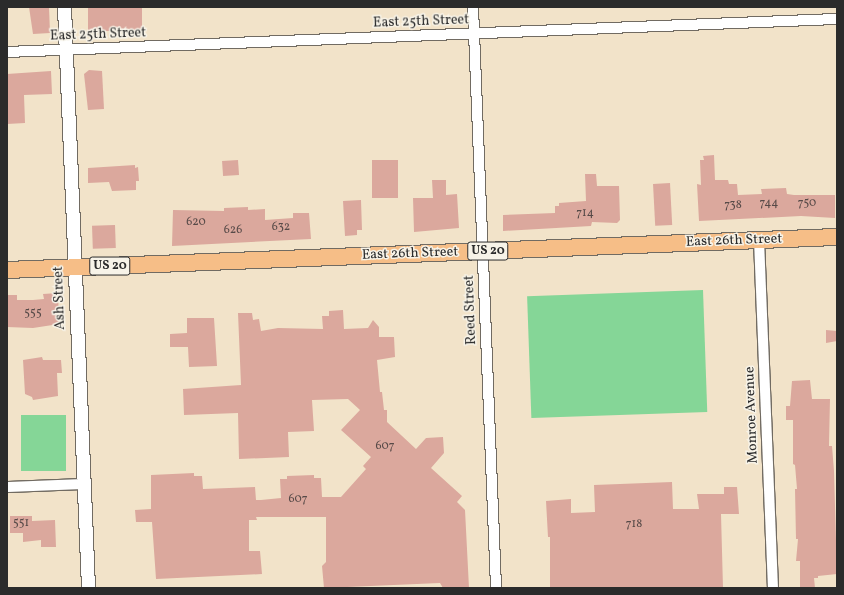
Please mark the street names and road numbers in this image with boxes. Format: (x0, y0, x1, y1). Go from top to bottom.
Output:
street label: East 25th Street (373, 12, 469, 32)
street label: East 25th Street (50, 25, 146, 45)
street label: East 26th Street (686, 231, 782, 251)
road number: US 20 (467, 240, 509, 262)
street label: East 26th Street (362, 244, 458, 264)
road number: US 20 (89, 255, 131, 277)
street label: Ash Street (50, 266, 70, 330)
street label: Reed Street (461, 275, 481, 345)
street label: Monroe Avenue (742, 366, 762, 464)

